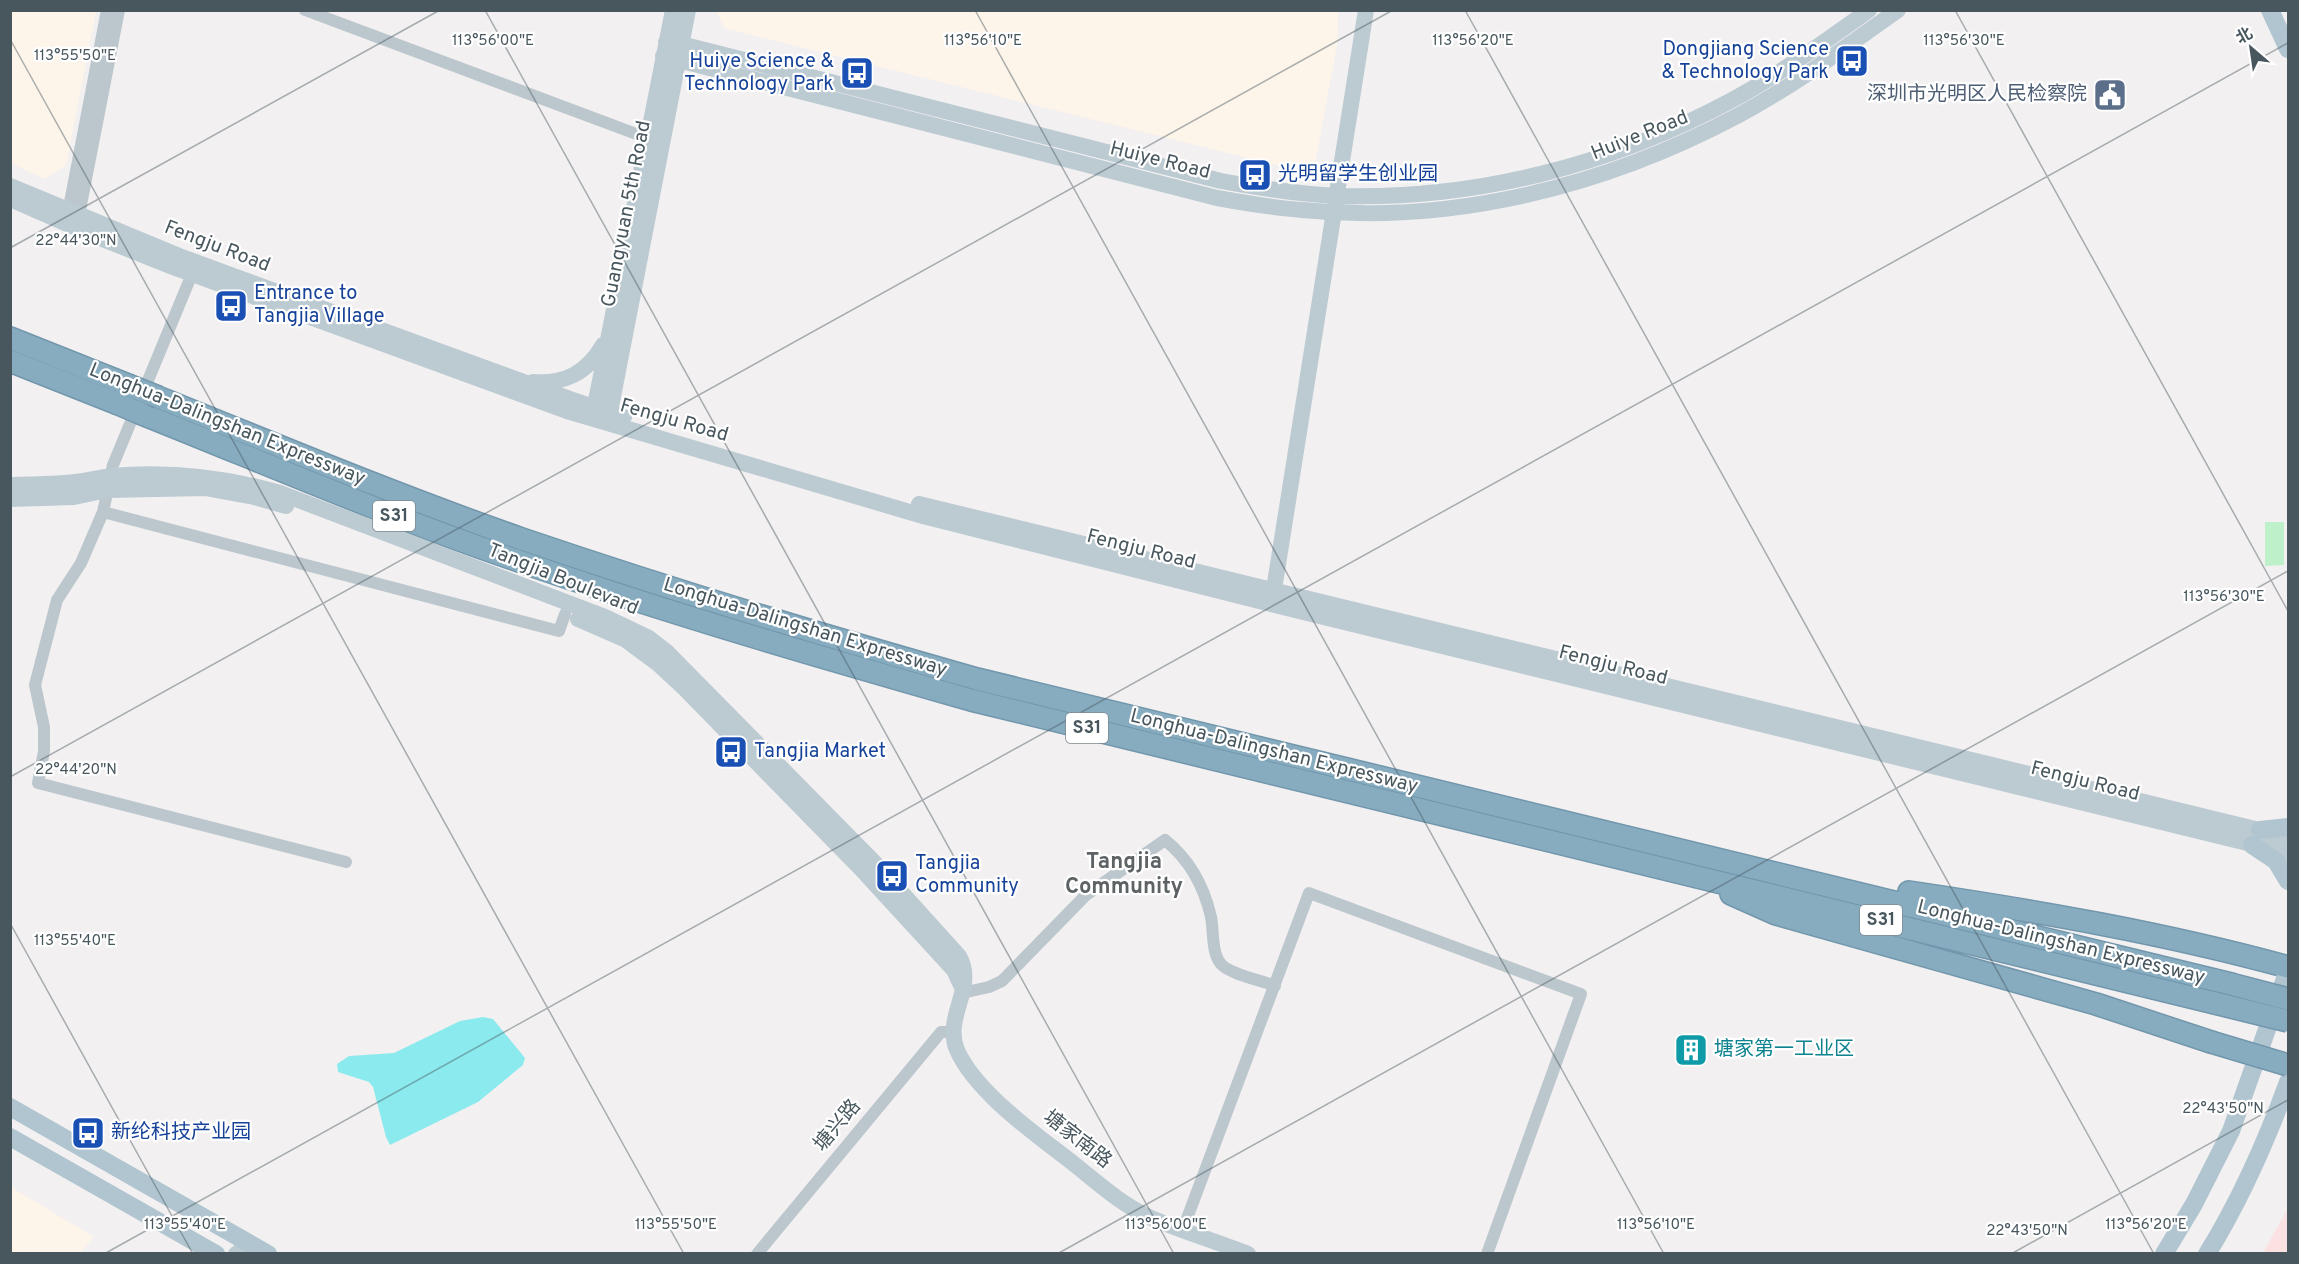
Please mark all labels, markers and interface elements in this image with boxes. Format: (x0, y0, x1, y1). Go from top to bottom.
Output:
north arrow (2221, 18, 2281, 78)
text: 北 (2233, 24, 2257, 49)
text: 113°56'00"E (452, 32, 534, 51)
text: 113°56'10"E (944, 32, 1022, 51)
text: 113°56'20"E (1432, 32, 1514, 51)
text: 113°56'30"E (1923, 32, 2005, 51)
place label: Dongjiang Science & Technology Park (1662, 37, 1829, 86)
bus stop icon: Dongjiang Science & Technology Park (1834, 43, 1870, 79)
text: 113°55'50"E (34, 47, 116, 66)
place label: Huiye Science & Technology Park (684, 49, 834, 98)
bus stop icon: Huiye Science & Technology Park (839, 55, 875, 91)
public building icon: 深圳市光明区人民检察院 (2092, 77, 2128, 113)
place label: 深圳市光明区人民检察院 (1867, 82, 2087, 108)
street label: Huiye Road (1588, 105, 1692, 167)
street label: Guangyuan 5th Road (596, 118, 658, 310)
street label: Huiye Road (1107, 136, 1213, 186)
bus stop icon: 光明留学生创业园 (1237, 157, 1273, 193)
place label: 光明留学生创业园 (1278, 162, 1438, 188)
street label: Fengju Road (160, 215, 274, 279)
text: 22°44'30"N (35, 232, 117, 251)
place label: Entrance to Tangjia Village (254, 281, 385, 330)
bus stop icon: Entrance to Tangjia Village (213, 288, 249, 324)
street label: Longhua-Dalingshan Expressway (85, 358, 369, 492)
street label: Fengju Road (617, 393, 731, 449)
road number: S31 (373, 501, 415, 531)
street label: Fengju Road (1084, 524, 1198, 576)
street label: Tangjia Boulevard (484, 538, 642, 622)
street label: Longhua-Dalingshan Expressway (660, 572, 950, 684)
text: 113°56'30"E (2183, 588, 2265, 607)
street label: Fengju Road (1556, 640, 1670, 692)
street label: Longhua-Dalingshan Expressway (1127, 704, 1421, 800)
road number: S31 (1066, 713, 1108, 743)
bus stop icon: Tangjia Market (713, 734, 749, 770)
place label: Tangjia Market (754, 739, 886, 765)
street label: Fengju Road (2028, 756, 2142, 808)
text: 22°44'20"N (35, 761, 117, 780)
district label: Tangjia Community (1065, 849, 1183, 901)
place label: Tangjia Community (915, 851, 1019, 900)
bus stop icon: Tangjia Community (874, 858, 910, 894)
street label: Longhua-Dalingshan Expressway (1914, 895, 2208, 991)
road number: S31 (1860, 905, 1902, 935)
text: 113°55'40"E (34, 932, 116, 951)
building icon: 塘家第一工业区 (1673, 1032, 1709, 1068)
place label: 塘家第一工业区 (1714, 1037, 1854, 1063)
street label: 塘兴路 (809, 1095, 867, 1157)
text: 22°43'50"N (2182, 1100, 2264, 1119)
street label: 塘家南路 (1037, 1105, 1117, 1175)
bus stop icon: 新纶科技产业园 (70, 1115, 106, 1151)
place label: 新纶科技产业园 (111, 1120, 251, 1146)
text: 113°55'40"E (144, 1216, 226, 1235)
text: 113°55'50"E (635, 1216, 717, 1235)
text: 113°56'00"E (1125, 1216, 1207, 1235)
text: 113°56'10"E (1617, 1216, 1695, 1235)
text: 113°56'20"E (2105, 1216, 2187, 1235)
text: 22°43'50"N (1986, 1222, 2068, 1241)

